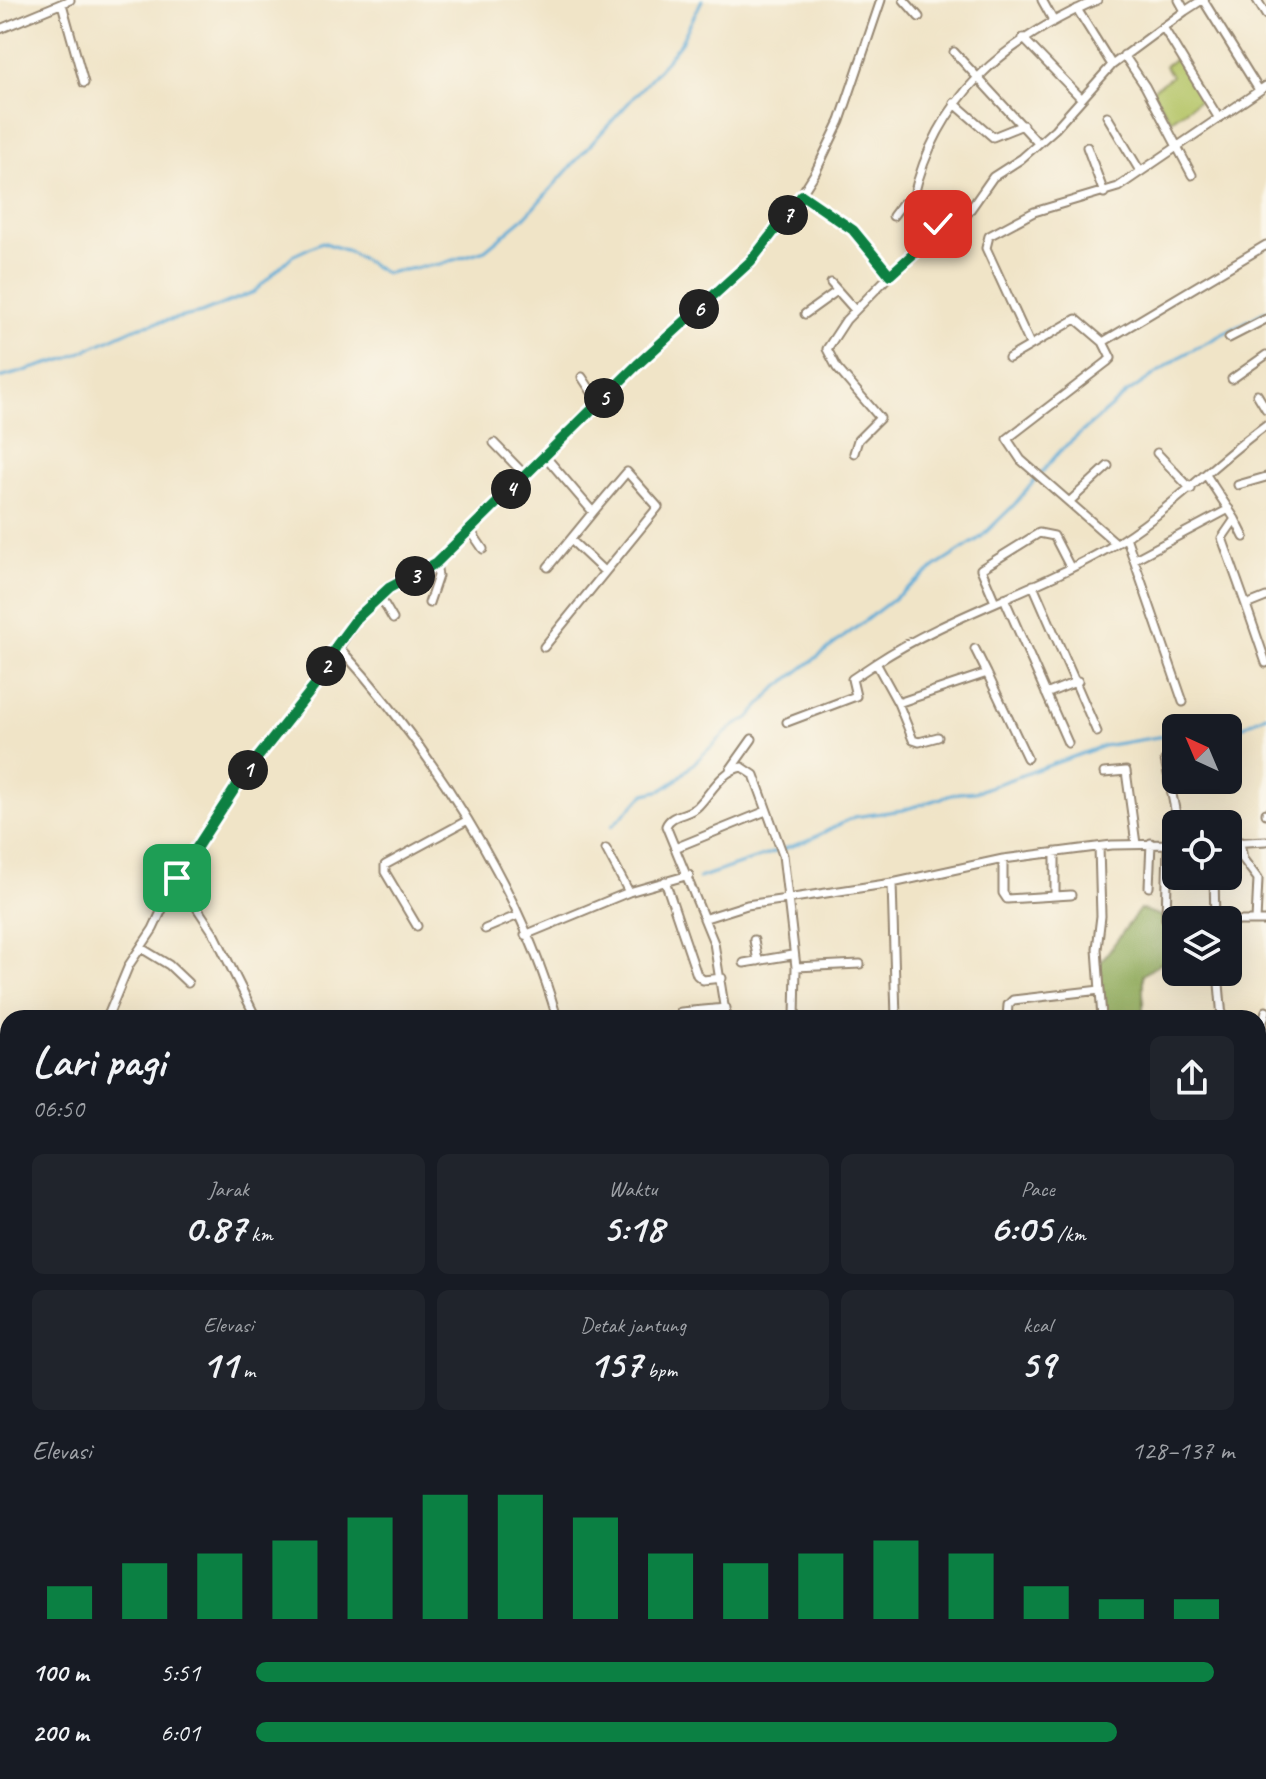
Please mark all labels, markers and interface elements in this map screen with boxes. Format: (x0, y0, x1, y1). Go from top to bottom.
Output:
pin (904, 190, 972, 258)
pin: 7 (768, 195, 808, 235)
text: 7 (783, 201, 793, 229)
icon: check (916, 202, 960, 246)
pin: 6 (679, 289, 719, 329)
text: 6 (694, 295, 704, 323)
pin: 5 (584, 378, 624, 418)
text: 5 (599, 384, 609, 412)
pin: 4 (491, 469, 531, 509)
text: 4 (506, 475, 516, 503)
pin: 3 (395, 556, 435, 596)
text: 3 (410, 562, 420, 590)
pin: 2 (306, 646, 346, 686)
text: 2 (321, 652, 331, 680)
north arrow (1162, 714, 1242, 794)
map controls (1162, 714, 1242, 986)
pin: 1 (228, 750, 268, 790)
text: 1 (243, 756, 253, 784)
button: locate (1162, 810, 1242, 890)
pin (143, 844, 211, 912)
icon: arrive (155, 856, 199, 900)
button: layers (1162, 906, 1242, 986)
text: Lari pagi (32, 1034, 165, 1089)
button: share (1150, 1036, 1234, 1120)
text: 06:50 (32, 1092, 84, 1125)
text: Jarak (208, 1175, 249, 1203)
text: Waktu (609, 1175, 657, 1203)
text: Pace (1021, 1175, 1055, 1203)
text: 0.87 (184, 1203, 246, 1253)
text: 5:18 (602, 1203, 664, 1253)
text: 6:05 (990, 1203, 1052, 1253)
text: km (246, 1220, 273, 1248)
text: /km (1052, 1220, 1086, 1248)
text: Elevasi (203, 1311, 253, 1339)
text: Detak jantung (580, 1311, 686, 1339)
text: kcal (1023, 1311, 1052, 1339)
text: 11 (202, 1339, 238, 1389)
text: 157 (589, 1339, 642, 1389)
text: 59 (1020, 1339, 1055, 1389)
text: m (238, 1356, 255, 1384)
text: bpm (642, 1356, 677, 1384)
text: Elevasi (32, 1434, 91, 1467)
text: 128–137 m (1131, 1434, 1234, 1467)
text: 100 m (32, 1656, 88, 1689)
text: 5:51 (160, 1656, 200, 1689)
text: 200 m (32, 1716, 88, 1749)
text: 6:01 (160, 1716, 200, 1749)

